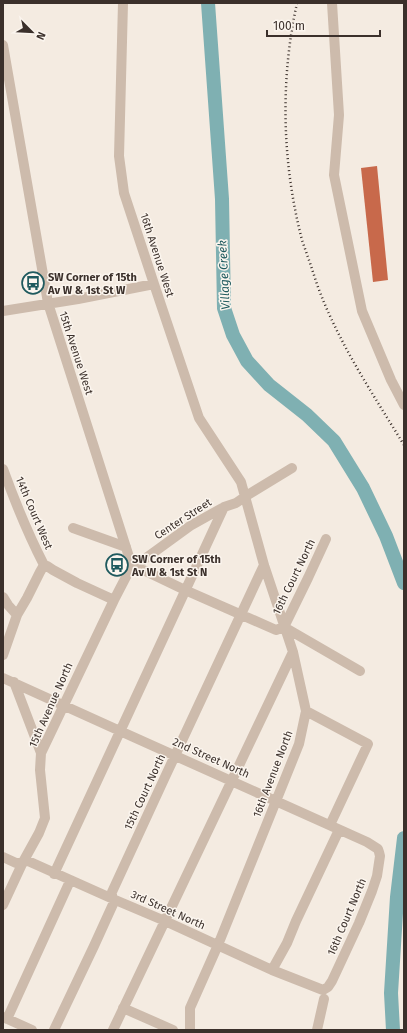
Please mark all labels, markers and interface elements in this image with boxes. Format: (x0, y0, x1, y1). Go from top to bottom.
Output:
north arrow (12, 12, 52, 52)
scale bar (267, 12, 380, 38)
text: 100 m (273, 19, 305, 33)
text: N (33, 30, 48, 42)
street label: 16th Avenue West (137, 211, 177, 299)
water label: Village Creek (215, 239, 233, 310)
bus stop icon: SW Corner of 15th Av W & 1st St W (20, 270, 46, 296)
place label: SW Corner of 15th Av W & 1st St W (47, 271, 137, 297)
street label: 15th Avenue West (56, 310, 96, 396)
street label: 14th Court West (13, 475, 55, 551)
street label: Center Street (152, 496, 214, 542)
street label: 16th Court North (270, 537, 318, 617)
bus stop icon: SW Corner of 15th Av W & 1st St N (104, 552, 130, 578)
place label: SW Corner of 15th Av W & 1st St N (131, 553, 221, 579)
street label: 15th Avenue North (26, 661, 76, 749)
street label: 16th Avenue North (250, 729, 296, 819)
street label: 2nd Street North (171, 735, 251, 781)
street label: 15th Court North (122, 752, 168, 832)
street label: 16th Court North (325, 877, 369, 957)
street label: 3rd Street North (129, 888, 207, 932)

